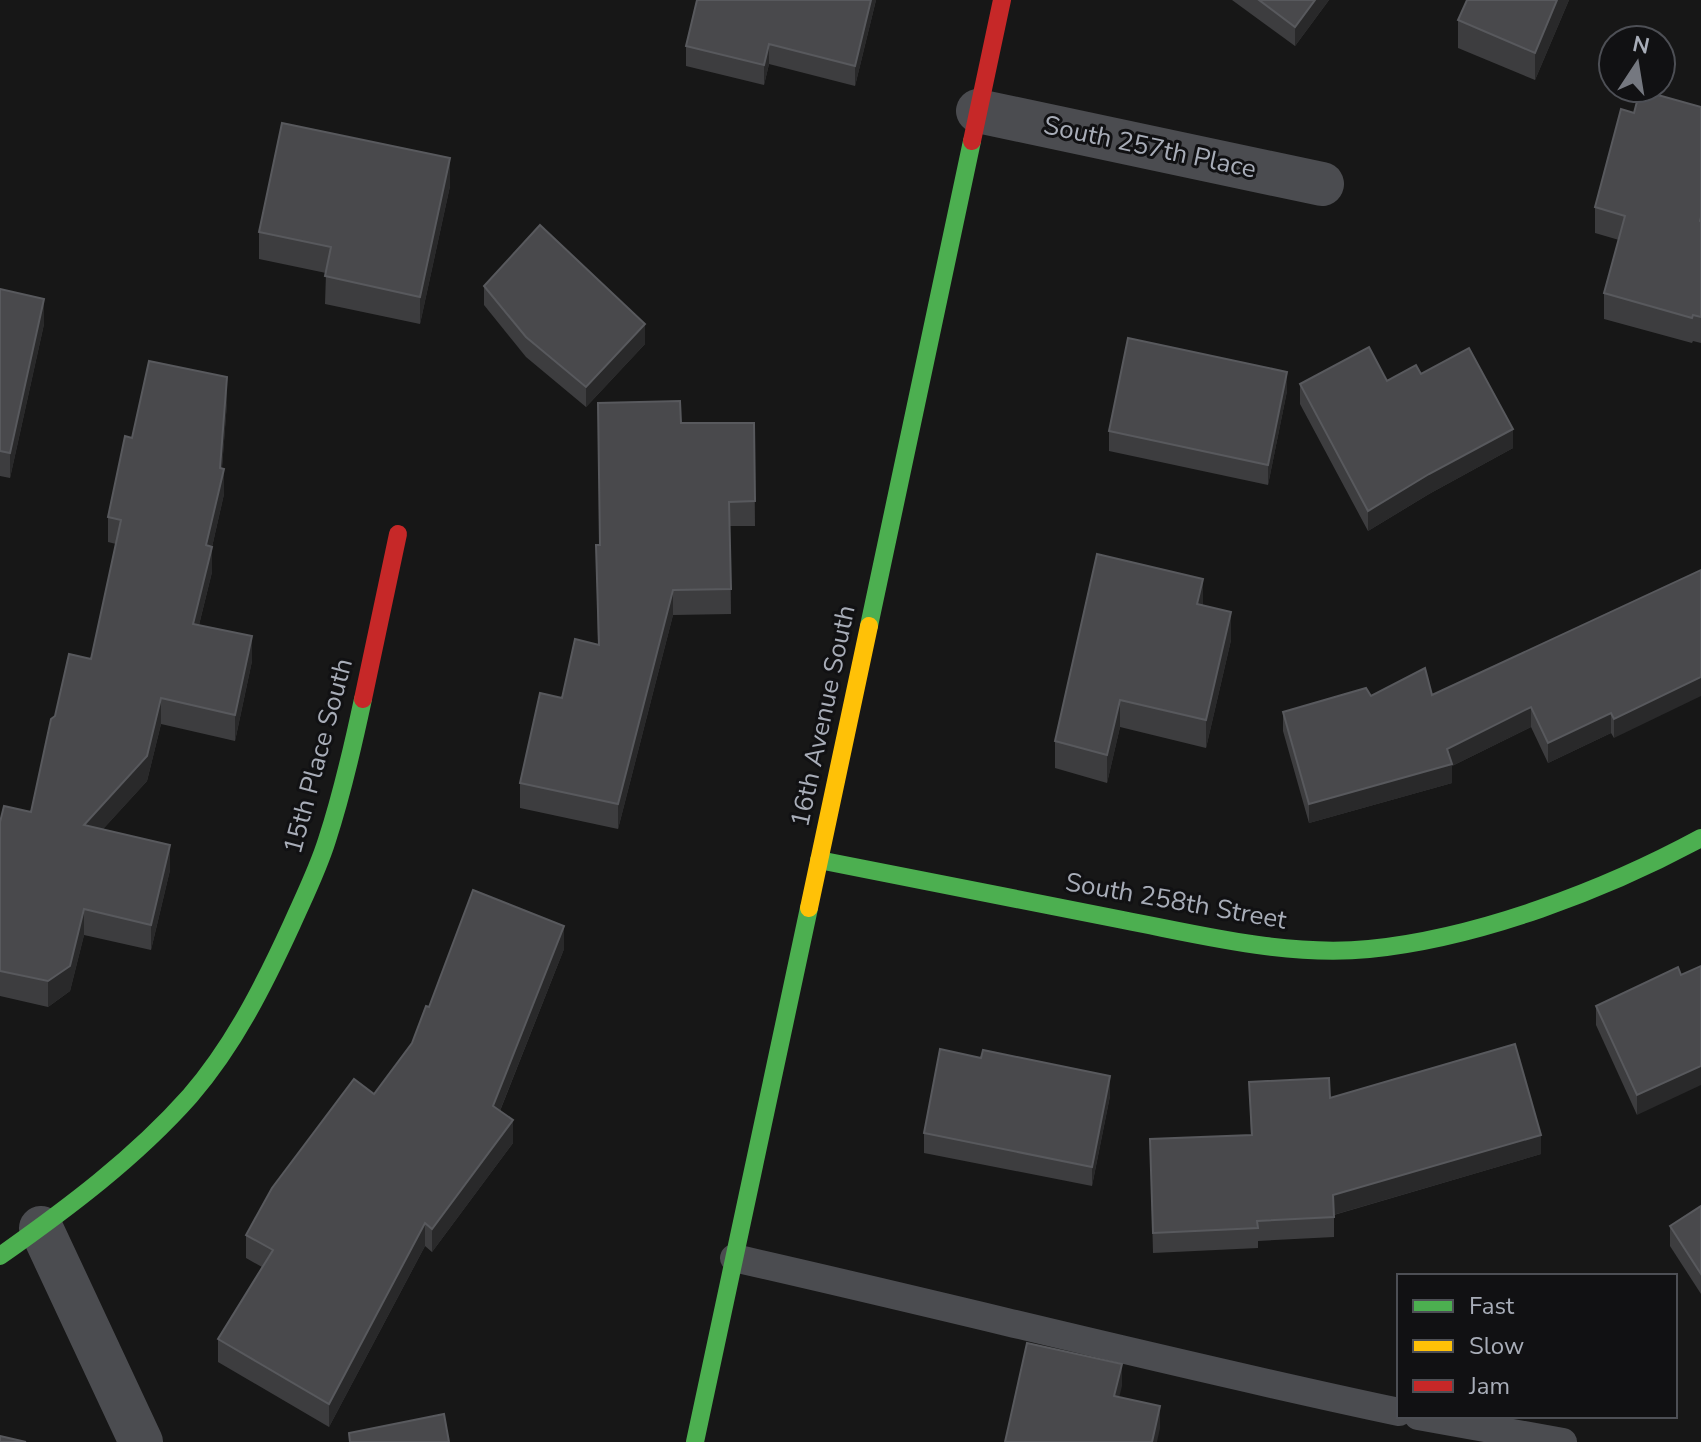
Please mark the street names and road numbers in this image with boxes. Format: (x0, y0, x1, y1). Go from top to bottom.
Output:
street label: South 257th Place (1040, 107, 1260, 187)
street label: 16th Avenue South (782, 602, 864, 830)
street label: 15th Place South (275, 654, 361, 858)
street label: South 258th Street (1063, 864, 1290, 938)

